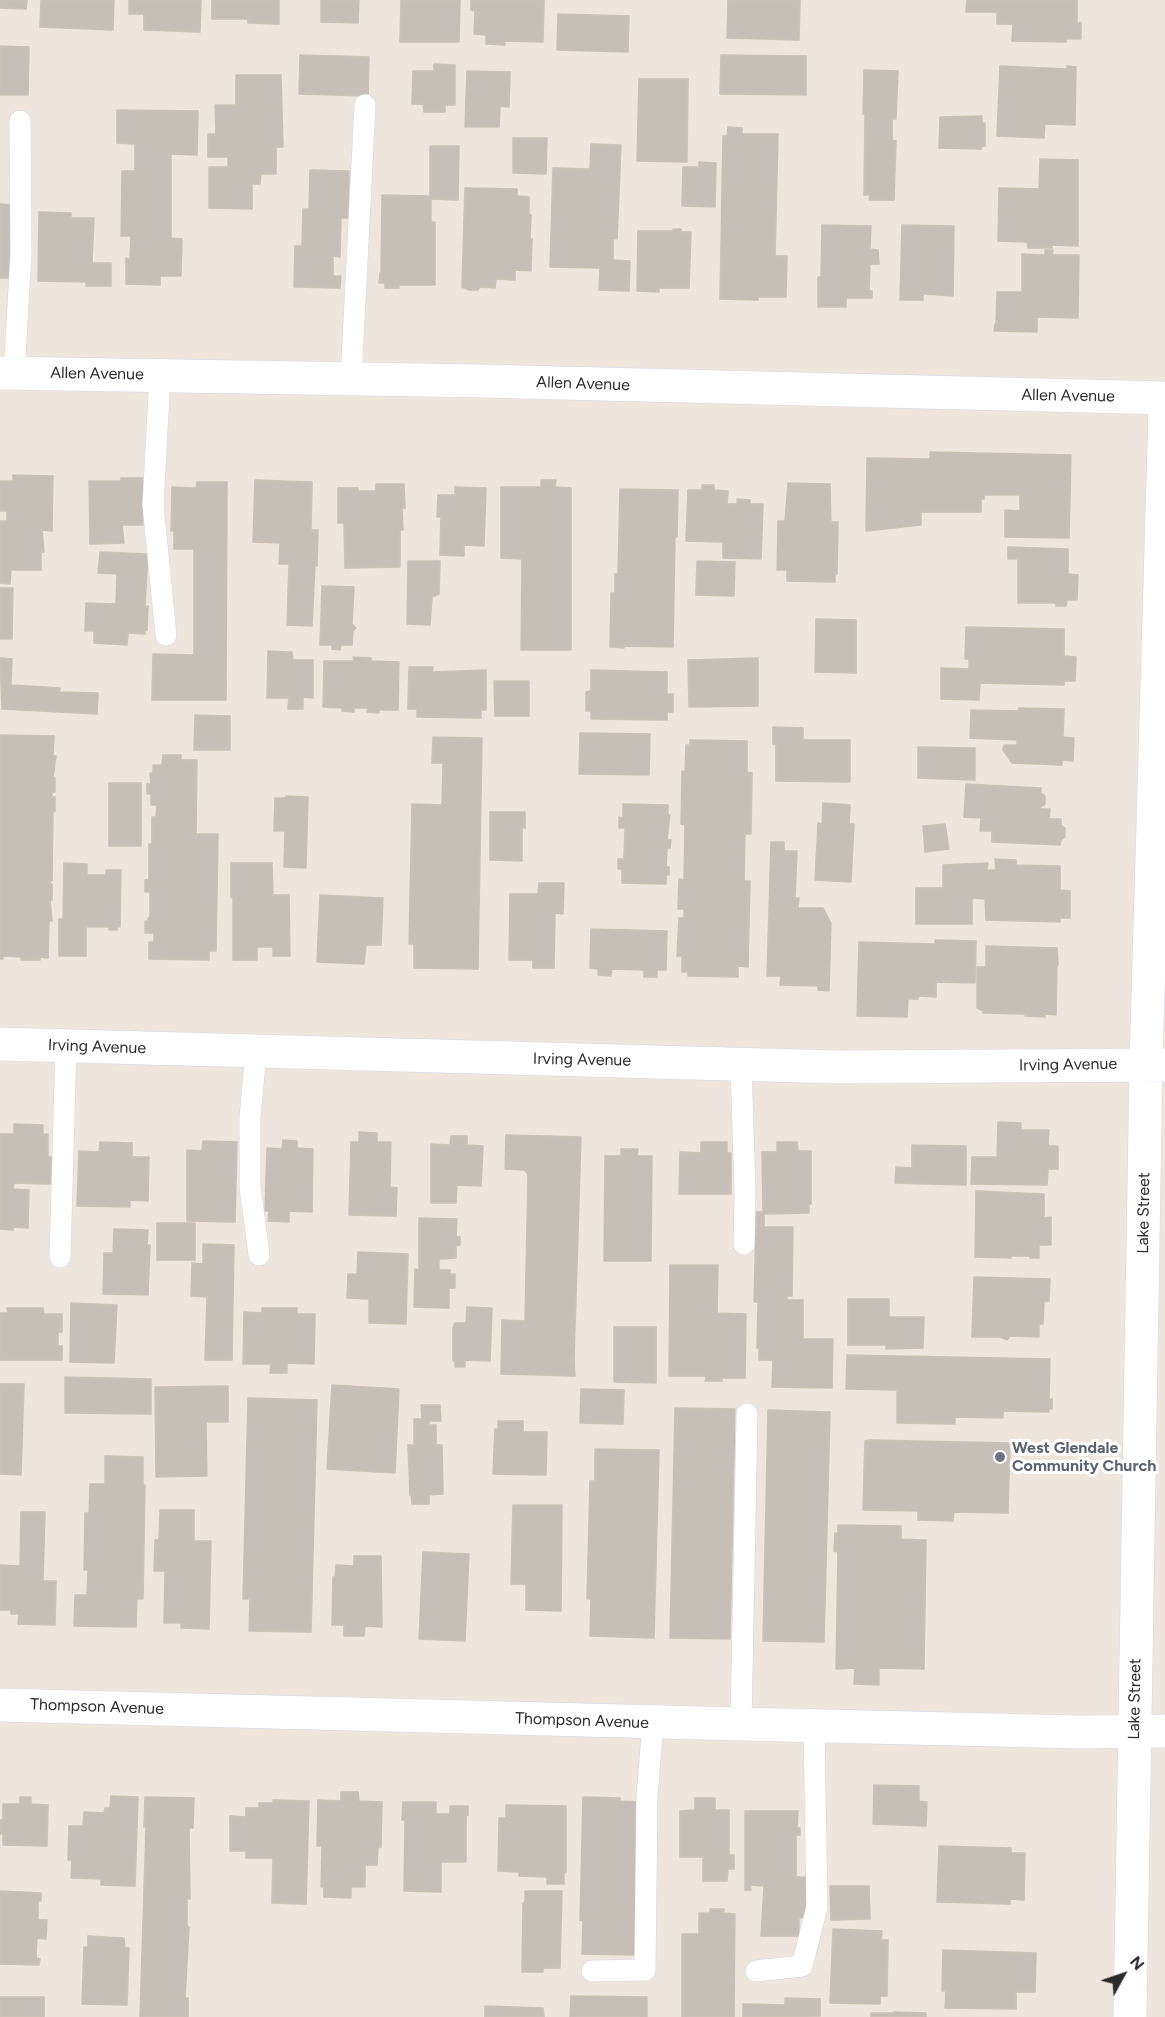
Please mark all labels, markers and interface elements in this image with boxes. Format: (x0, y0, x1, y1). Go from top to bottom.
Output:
street label: Allen Avenue (50, 364, 144, 384)
street label: Allen Avenue (536, 373, 630, 395)
street label: Allen Avenue (1021, 386, 1115, 406)
street label: Irving Avenue (48, 1036, 146, 1058)
street label: Irving Avenue (533, 1050, 631, 1070)
street label: Irving Avenue (1019, 1055, 1117, 1075)
street label: Lake Street (1134, 1172, 1154, 1254)
place label: West Glendale Community Church (1012, 1438, 1156, 1476)
marker: West Glendale Community Church (993, 1450, 1007, 1464)
street label: Lake Street (1125, 1658, 1145, 1740)
street label: Thompson Avenue (30, 1695, 164, 1719)
street label: Thompson Avenue (515, 1709, 649, 1733)
north arrow (1093, 1945, 1153, 2005)
text: N (1126, 1952, 1148, 1974)

